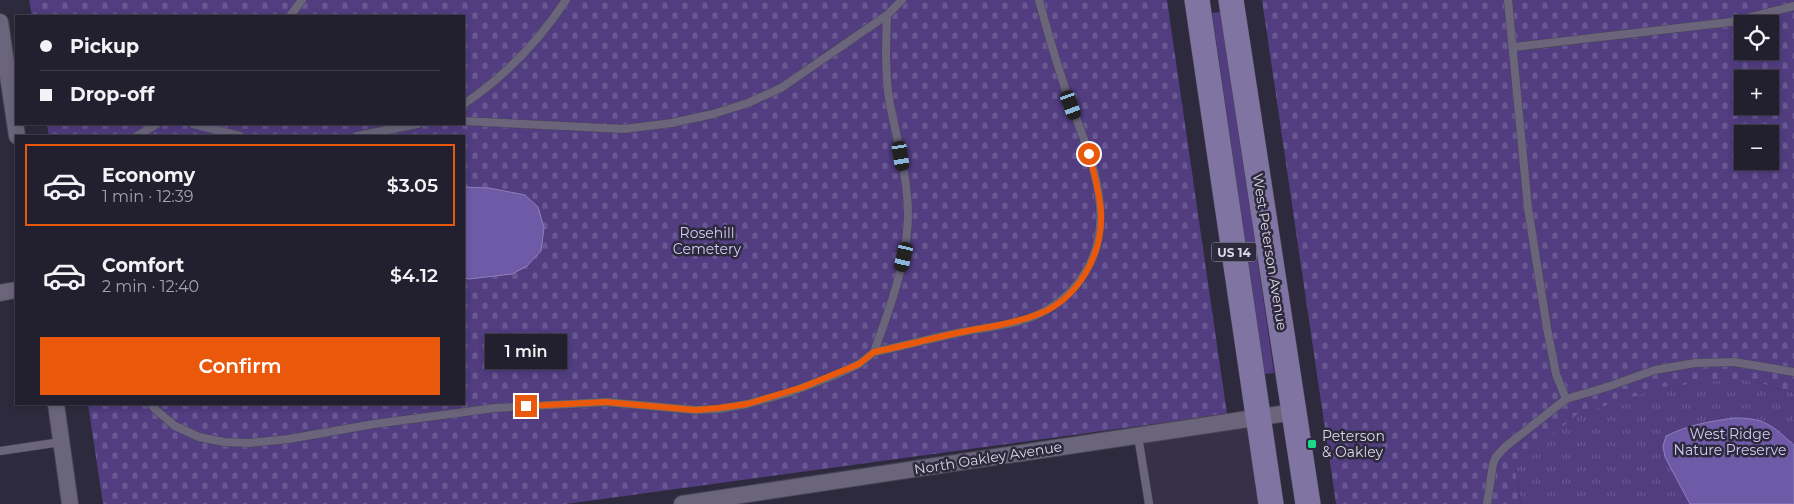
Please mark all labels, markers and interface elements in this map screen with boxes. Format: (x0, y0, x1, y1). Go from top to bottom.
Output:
map controls (1734, 15, 1779, 170)
button: locate (1734, 15, 1779, 60)
text: Pickup (70, 35, 139, 58)
button: + (1734, 70, 1779, 115)
text: Drop-off (70, 83, 154, 106)
car (1058, 88, 1083, 122)
button: − (1734, 125, 1779, 170)
car (891, 140, 910, 172)
route start (1078, 143, 1100, 165)
icon: car (42, 163, 87, 208)
text: Economy (102, 164, 195, 187)
street label: West Peterson Avenue (1249, 172, 1291, 332)
text: $3.05 (387, 174, 438, 197)
text: 1 min · 12:39 (102, 187, 194, 206)
park label: Rosehill Cemetery (673, 224, 742, 258)
car (893, 241, 914, 273)
road number: US 14 (1212, 242, 1256, 262)
icon: car (42, 253, 87, 298)
text: Comfort (102, 254, 184, 277)
text: $4.12 (390, 264, 438, 287)
text: 2 min · 12:40 (102, 277, 199, 296)
callout: 1 min (485, 334, 567, 368)
button: Confirm (40, 337, 440, 395)
text: 1 min (505, 342, 547, 361)
route end (515, 395, 537, 417)
park label: West Ridge Nature Preserve (1674, 425, 1786, 459)
place label: Peterson & Oakley (1322, 427, 1385, 461)
street label: North Oakley Avenue (913, 437, 1063, 479)
marker: Peterson & Oakley (1306, 438, 1318, 450)

